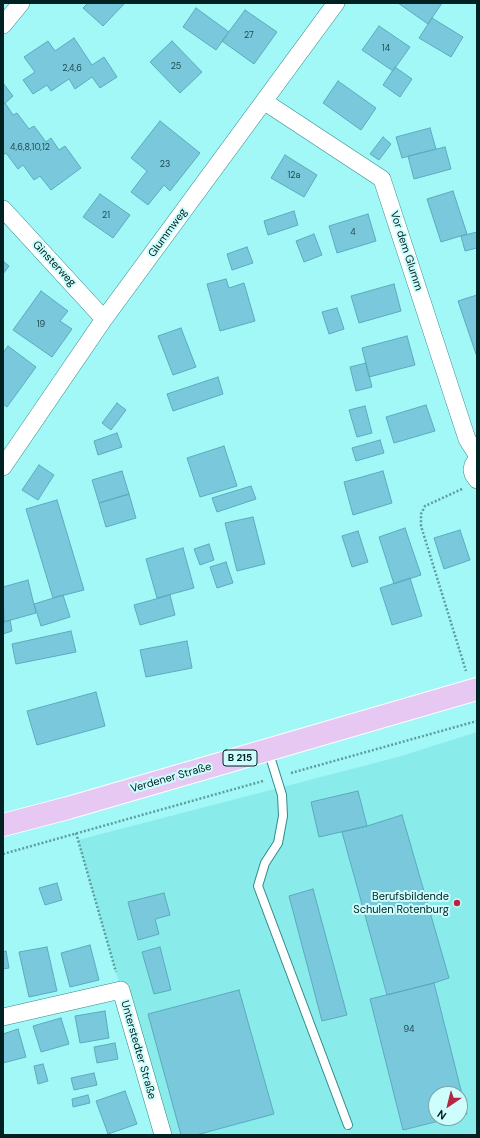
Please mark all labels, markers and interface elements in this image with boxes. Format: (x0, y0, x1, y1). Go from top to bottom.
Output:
house number: 27 (244, 31, 254, 41)
house number: 14 (382, 44, 390, 54)
house number: 25 (171, 62, 181, 72)
house number: 2,4,6 (62, 64, 82, 74)
house number: 4,6,8,10,12 (10, 143, 50, 153)
house number: 23 (160, 160, 170, 170)
house number: 12a (288, 171, 300, 181)
street label: Glummweg (146, 206, 190, 260)
street label: Vor dem Glumm (387, 210, 425, 292)
house number: 21 (102, 211, 110, 221)
house number: 4 (350, 228, 356, 238)
street label: Ginsterweg (30, 238, 78, 290)
house number: 19 (37, 320, 45, 330)
road number: B 215 (223, 750, 257, 766)
street label: Verdener Straße (129, 760, 213, 796)
place label: Berufsbildende Schulen Rotenburg (353, 890, 449, 916)
marker: Berufsbildende Schulen Rotenburg (452, 898, 462, 908)
street label: Unterstedter Straße (118, 999, 158, 1101)
house number: 94 (403, 1025, 415, 1035)
north arrow (428, 1086, 468, 1126)
text: N (434, 1107, 449, 1123)

